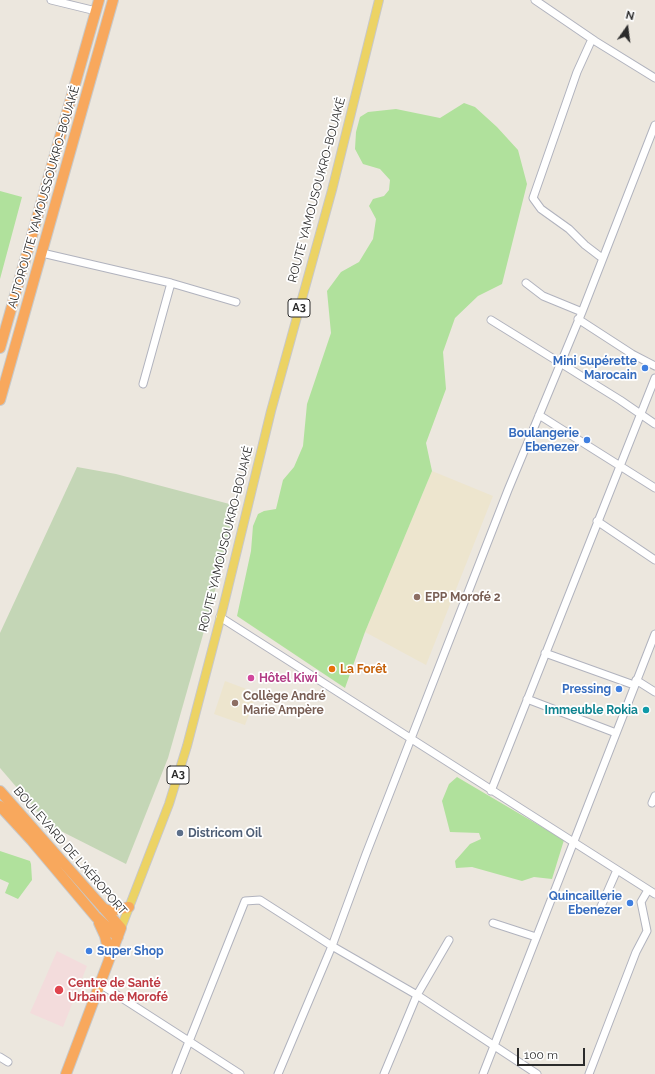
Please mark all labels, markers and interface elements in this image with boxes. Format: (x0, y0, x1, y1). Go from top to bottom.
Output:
north arrow (607, 8, 647, 48)
text: N (624, 9, 636, 23)
street label: AUTOROUTE YAMOUSSOUKRO-BOUAKÉ (5, 84, 83, 310)
street label: ROUTE YAMOUSOUKRO-BOUAKÉ (285, 96, 349, 284)
road number: A3 (288, 299, 310, 317)
place label: Mini Supérette Marocain (553, 354, 637, 382)
marker: Mini Supérette Marocain (640, 363, 650, 373)
place label: Boulangerie Ebenezer (509, 426, 579, 454)
marker: Boulangerie Ebenezer (582, 435, 592, 445)
street label: ROUTE YAMOUSOUKRO-BOUAKÉ (196, 445, 256, 633)
place label: EPP Morofé 2 (425, 590, 501, 604)
marker: EPP Morofé 2 (412, 592, 422, 602)
place label: La Forêt (340, 662, 387, 676)
marker: La Forêt (327, 664, 337, 674)
place label: Hôtel Kiwi (259, 671, 318, 685)
marker: Hôtel Kiwi (246, 673, 256, 683)
place label: Pressing (562, 682, 611, 696)
marker: Pressing (614, 684, 624, 694)
place label: Collège André Marie Ampère (243, 689, 326, 717)
marker: Collège André Marie Ampère (230, 698, 240, 708)
place label: Immeuble Rokia (544, 703, 638, 717)
marker: Immeuble Rokia (641, 705, 651, 715)
road number: A3 (167, 766, 189, 784)
street label: BOULEVARD DE L'AÉROPORT (10, 784, 130, 918)
place label: Districom Oil (188, 826, 262, 840)
marker: Districom Oil (175, 828, 185, 838)
place label: Quincaillerie Ebenezer (549, 889, 622, 917)
marker: Quincaillerie Ebenezer (625, 898, 635, 908)
place label: Super Shop (97, 944, 164, 958)
marker: Super Shop (84, 946, 94, 956)
place label: Centre de Santé Urbain de Morofé (68, 976, 168, 1004)
marker: Centre de Santé Urbain de Morofé (53, 984, 65, 996)
scale bar (519, 1040, 587, 1066)
text: 100 m (524, 1048, 558, 1062)

